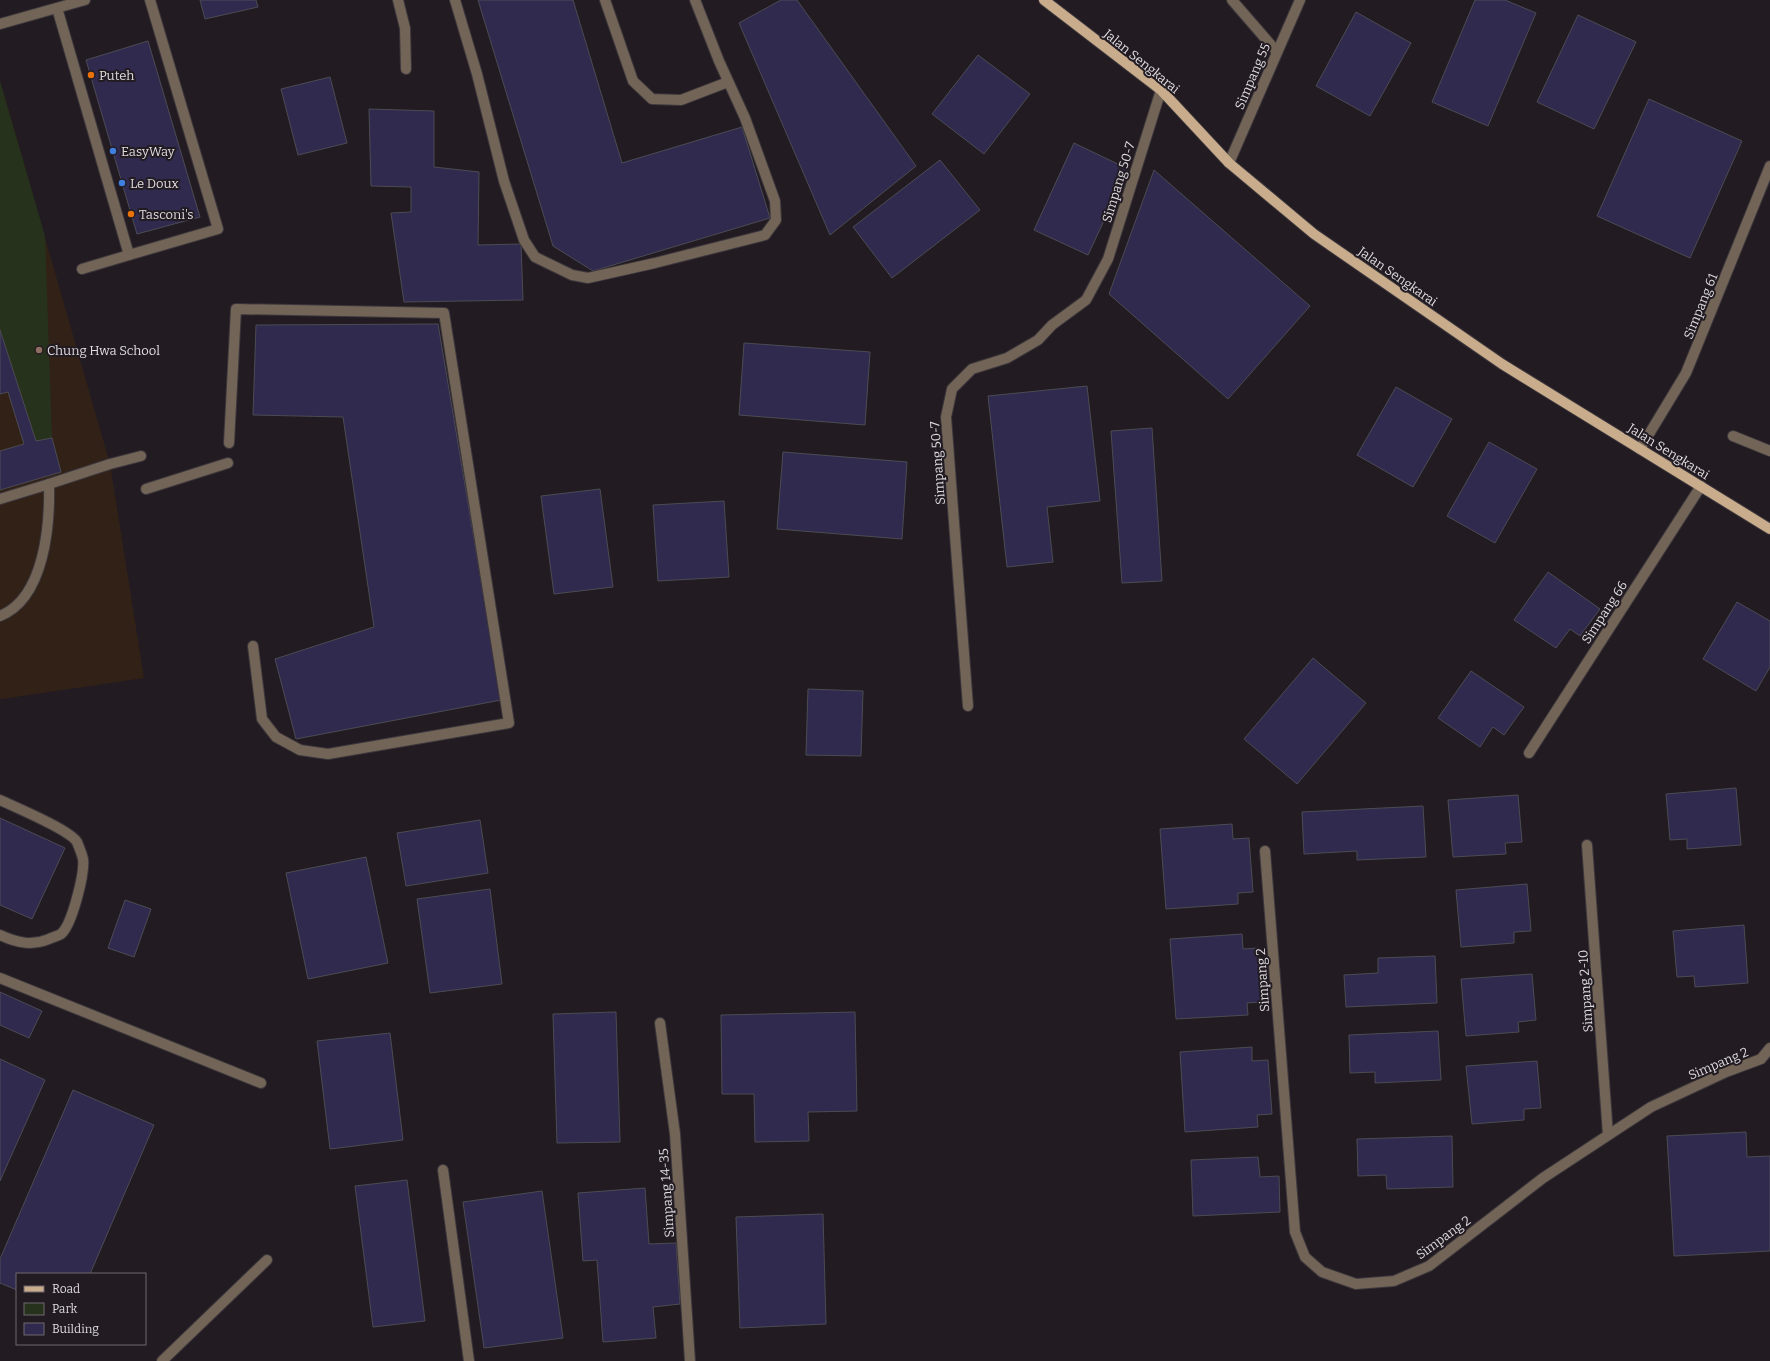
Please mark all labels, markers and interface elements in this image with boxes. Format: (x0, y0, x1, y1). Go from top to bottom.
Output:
street label: Jalan Sengkarai (1100, 26, 1183, 97)
street label: Simpang 55 (1232, 41, 1273, 112)
place label: Puteh (99, 68, 134, 83)
marker: Puteh (86, 70, 96, 80)
street label: Simpang 50-7 (1099, 140, 1138, 224)
place label: EasyWay (121, 144, 175, 159)
marker: EasyWay (108, 146, 118, 156)
place label: Le Doux (130, 176, 179, 191)
marker: Le Doux (117, 178, 127, 188)
place label: Tasconi's (139, 207, 194, 222)
marker: Tasconi's (126, 209, 136, 219)
street label: Jalan Sengkarai (1354, 243, 1440, 309)
street label: Simpang 61 (1681, 271, 1721, 341)
place label: Chung Hwa School (47, 343, 160, 358)
marker: Chung Hwa School (34, 345, 44, 355)
street label: Simpang 50-7 (927, 420, 948, 505)
street label: Jalan Sengkarai (1624, 420, 1712, 483)
street label: Simpang 66 (1579, 578, 1630, 647)
street label: Simpang 2 (1253, 948, 1272, 1012)
street label: Simpang 2-10 (1575, 949, 1596, 1033)
street label: Simpang 2 (1686, 1044, 1750, 1083)
street label: Simpang 14-35 (656, 1148, 677, 1238)
street label: Simpang 2 (1413, 1213, 1473, 1262)
legend (16, 1273, 146, 1345)
text: Road (52, 1282, 80, 1296)
text: Park (52, 1302, 78, 1316)
text: Building (52, 1322, 99, 1336)

